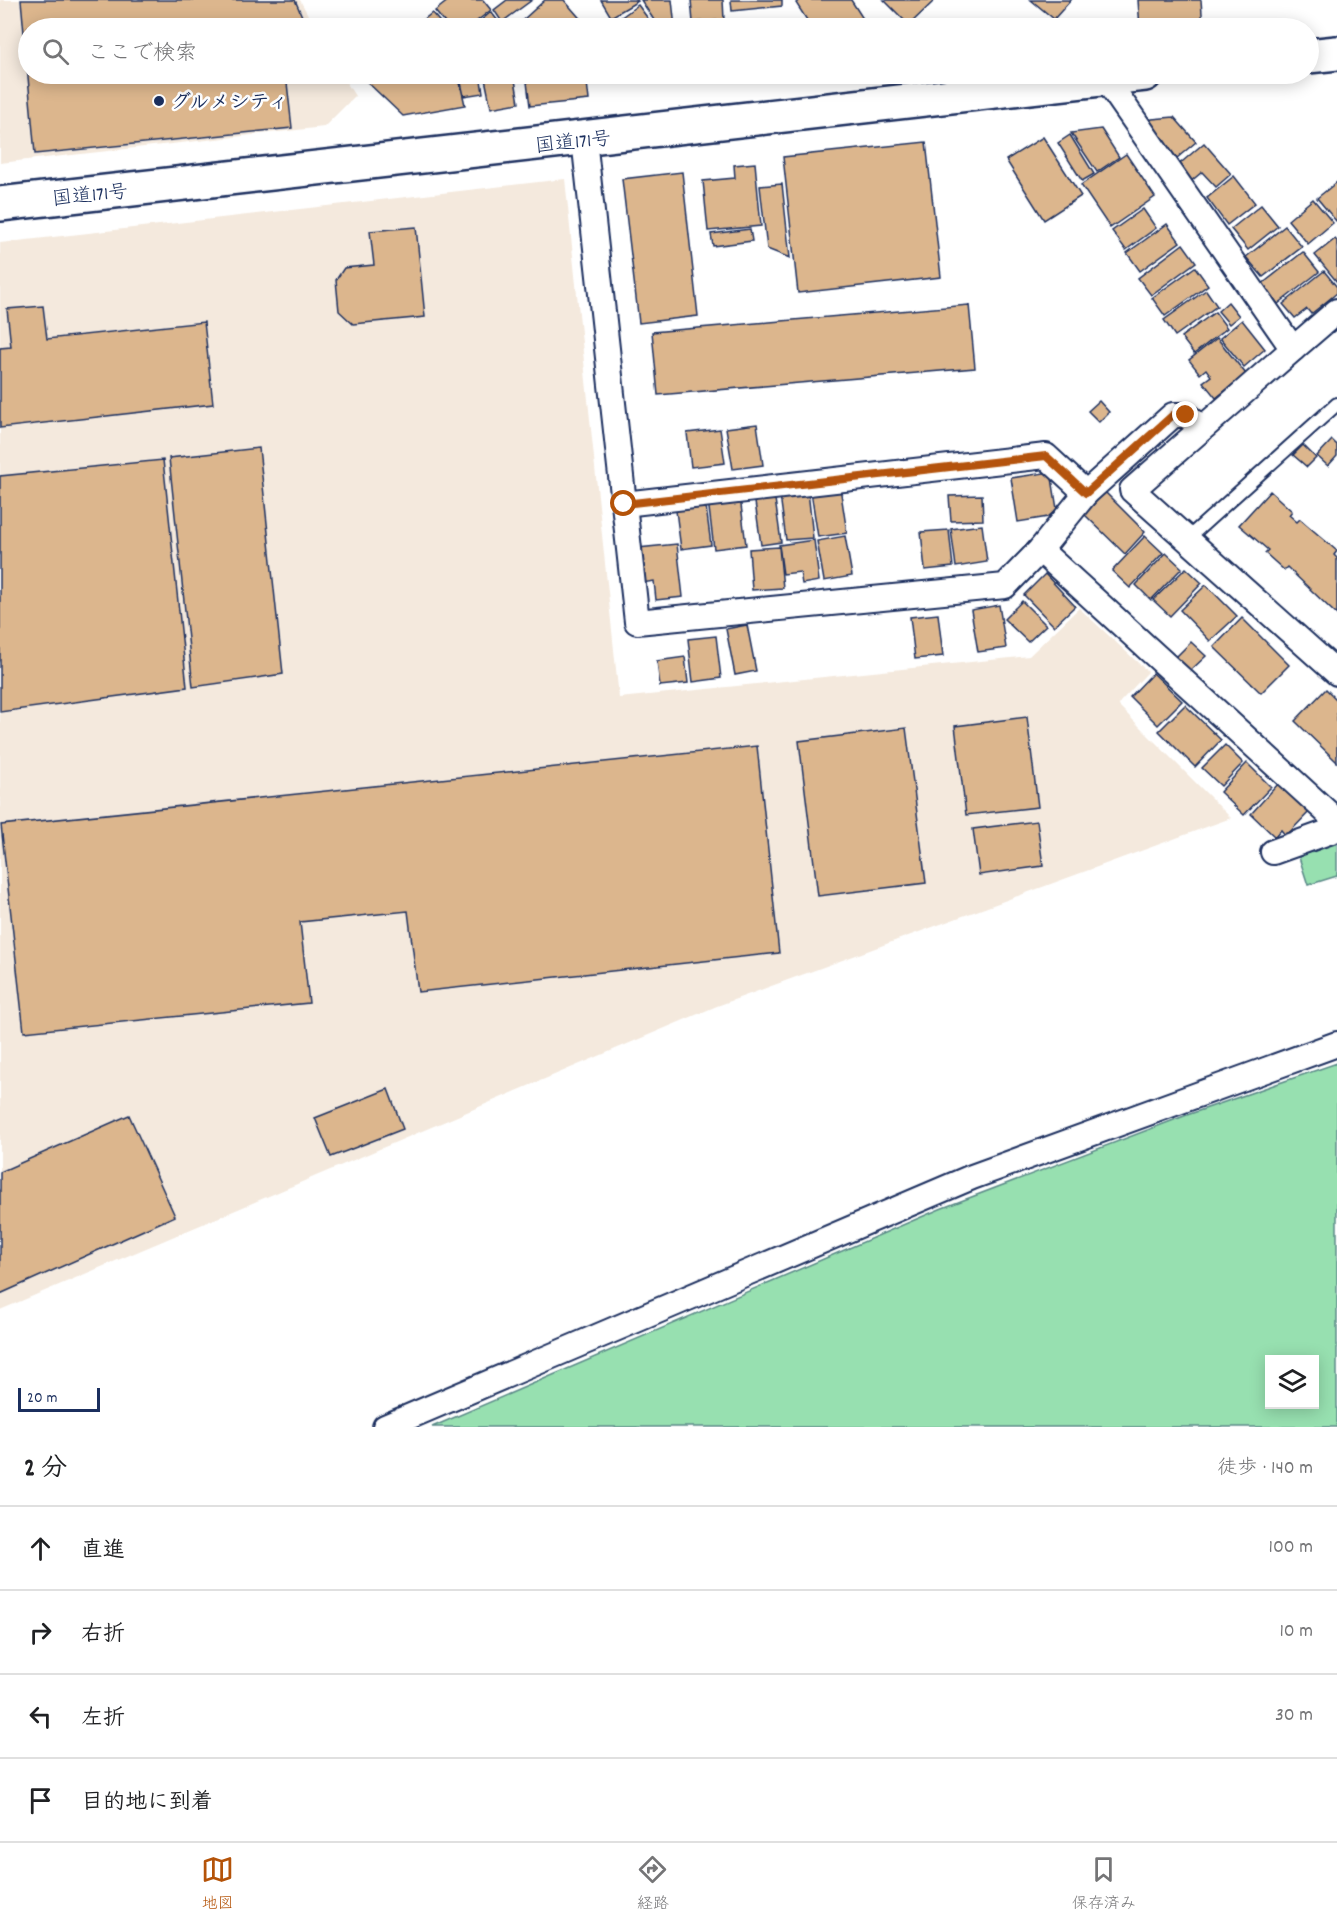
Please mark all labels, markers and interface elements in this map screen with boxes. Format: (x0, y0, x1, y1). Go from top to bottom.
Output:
search box (18, 18, 1319, 84)
icon: search (39, 35, 72, 68)
text: ここで検索 (87, 39, 197, 70)
place label: グルメシティ (171, 90, 288, 118)
marker: グルメシティ (152, 94, 166, 108)
street label: 国道171号 (534, 126, 613, 162)
street label: 国道171号 (51, 179, 130, 215)
route end (1172, 401, 1198, 427)
route start (610, 490, 636, 516)
map controls (1265, 1355, 1319, 1409)
button: layers (1265, 1355, 1319, 1409)
scale bar (18, 1385, 100, 1412)
text: 20 m (27, 1387, 57, 1410)
text: 2 分 (24, 1451, 67, 1488)
text: 徒歩 · 140 m (1217, 1455, 1313, 1483)
icon: ahead (24, 1532, 57, 1565)
text: 100 m (1269, 1534, 1313, 1562)
text: 直進 (81, 1536, 125, 1567)
icon: right (24, 1616, 57, 1649)
text: 10 m (1279, 1618, 1313, 1646)
text: 右折 (81, 1620, 125, 1651)
icon: left (24, 1700, 57, 1733)
text: 30 m (1275, 1702, 1313, 1730)
text: 左折 (81, 1704, 125, 1735)
icon: arrive (24, 1784, 57, 1817)
text: 目的地に到着 (81, 1788, 213, 1819)
tab: 地図 (201, 1853, 234, 1916)
tab: 経路 (636, 1853, 669, 1916)
tab: 保存済み (1072, 1853, 1136, 1916)

